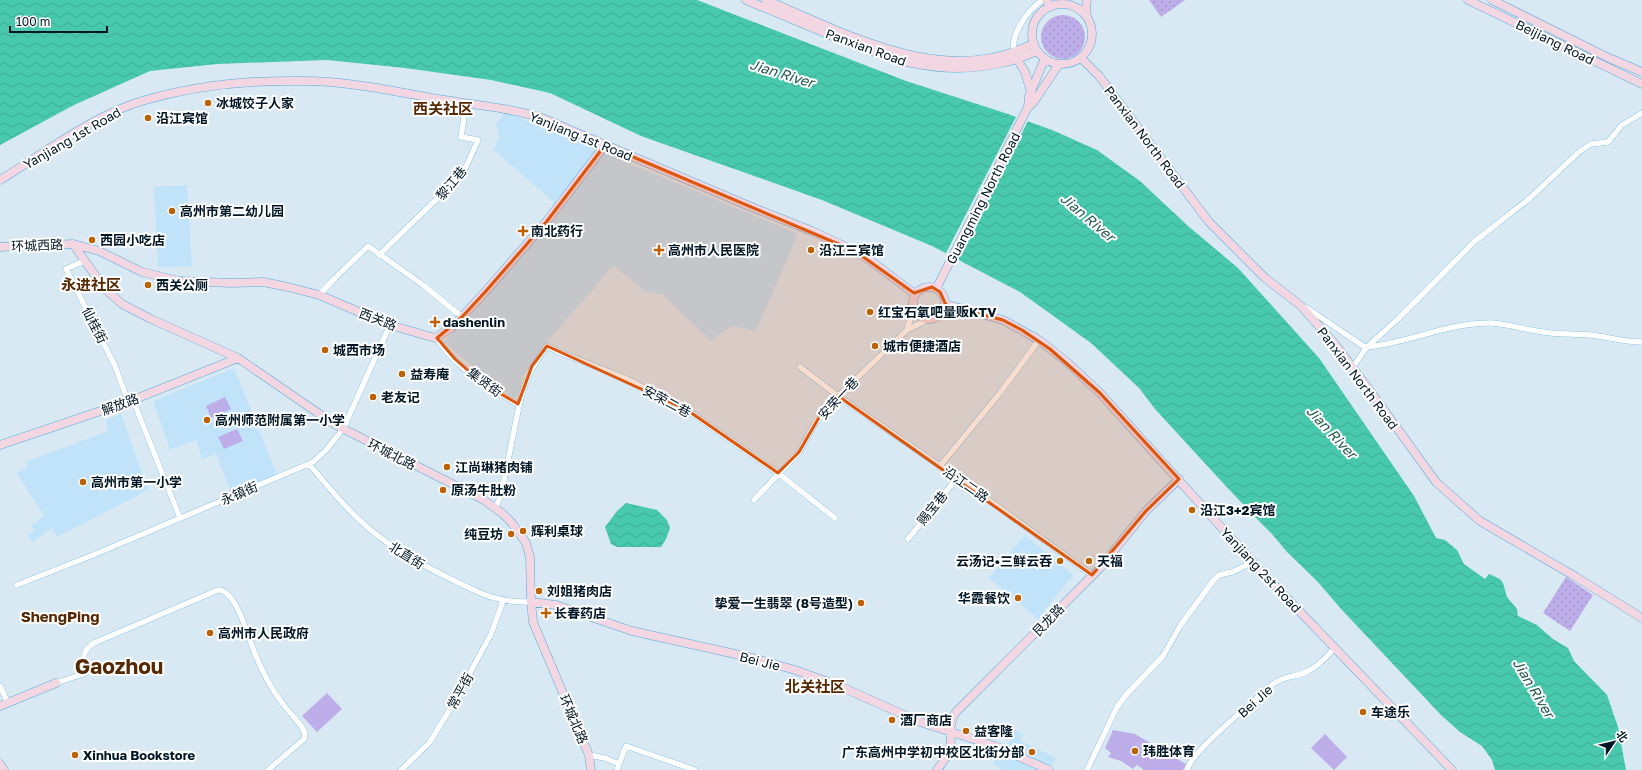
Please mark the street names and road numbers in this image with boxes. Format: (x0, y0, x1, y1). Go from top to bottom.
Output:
street label: Beijiang Road (1513, 16, 1597, 68)
street label: Panxian Road (823, 25, 909, 69)
street label: Panxian North Road (1101, 83, 1189, 191)
street label: Yanjiang 1st Road (21, 104, 123, 172)
street label: Yanjiang 1st Road (527, 108, 635, 164)
street label: Guangming North Road (943, 129, 1023, 267)
street label: 黎江巷 (432, 163, 470, 203)
street label: 环城西路 (11, 236, 63, 254)
street label: 仙桂街 (79, 304, 111, 346)
street label: 西关路 (357, 305, 399, 333)
street label: Panxian North Road (1314, 324, 1402, 432)
street label: 集贤街 (465, 364, 505, 400)
street label: 安荣一巷 (814, 374, 862, 422)
street label: 安荣二巷 (640, 382, 694, 420)
street label: 解放路 (99, 390, 141, 418)
street label: 环城北路 (365, 435, 419, 473)
street label: 沿江二路 (940, 463, 992, 505)
street label: 永镇街 (218, 478, 260, 508)
street label: 赐宝巷 (914, 488, 950, 528)
street label: Yanjiang 2st Road (1217, 524, 1305, 616)
street label: 北直街 (386, 538, 428, 572)
street label: 艮龙路 (1029, 600, 1067, 640)
street label: Bei Jie (738, 648, 782, 674)
street label: 常平街 (444, 670, 476, 712)
street label: Bei Jie (1234, 681, 1276, 721)
street label: 环城北路 (556, 692, 592, 746)

